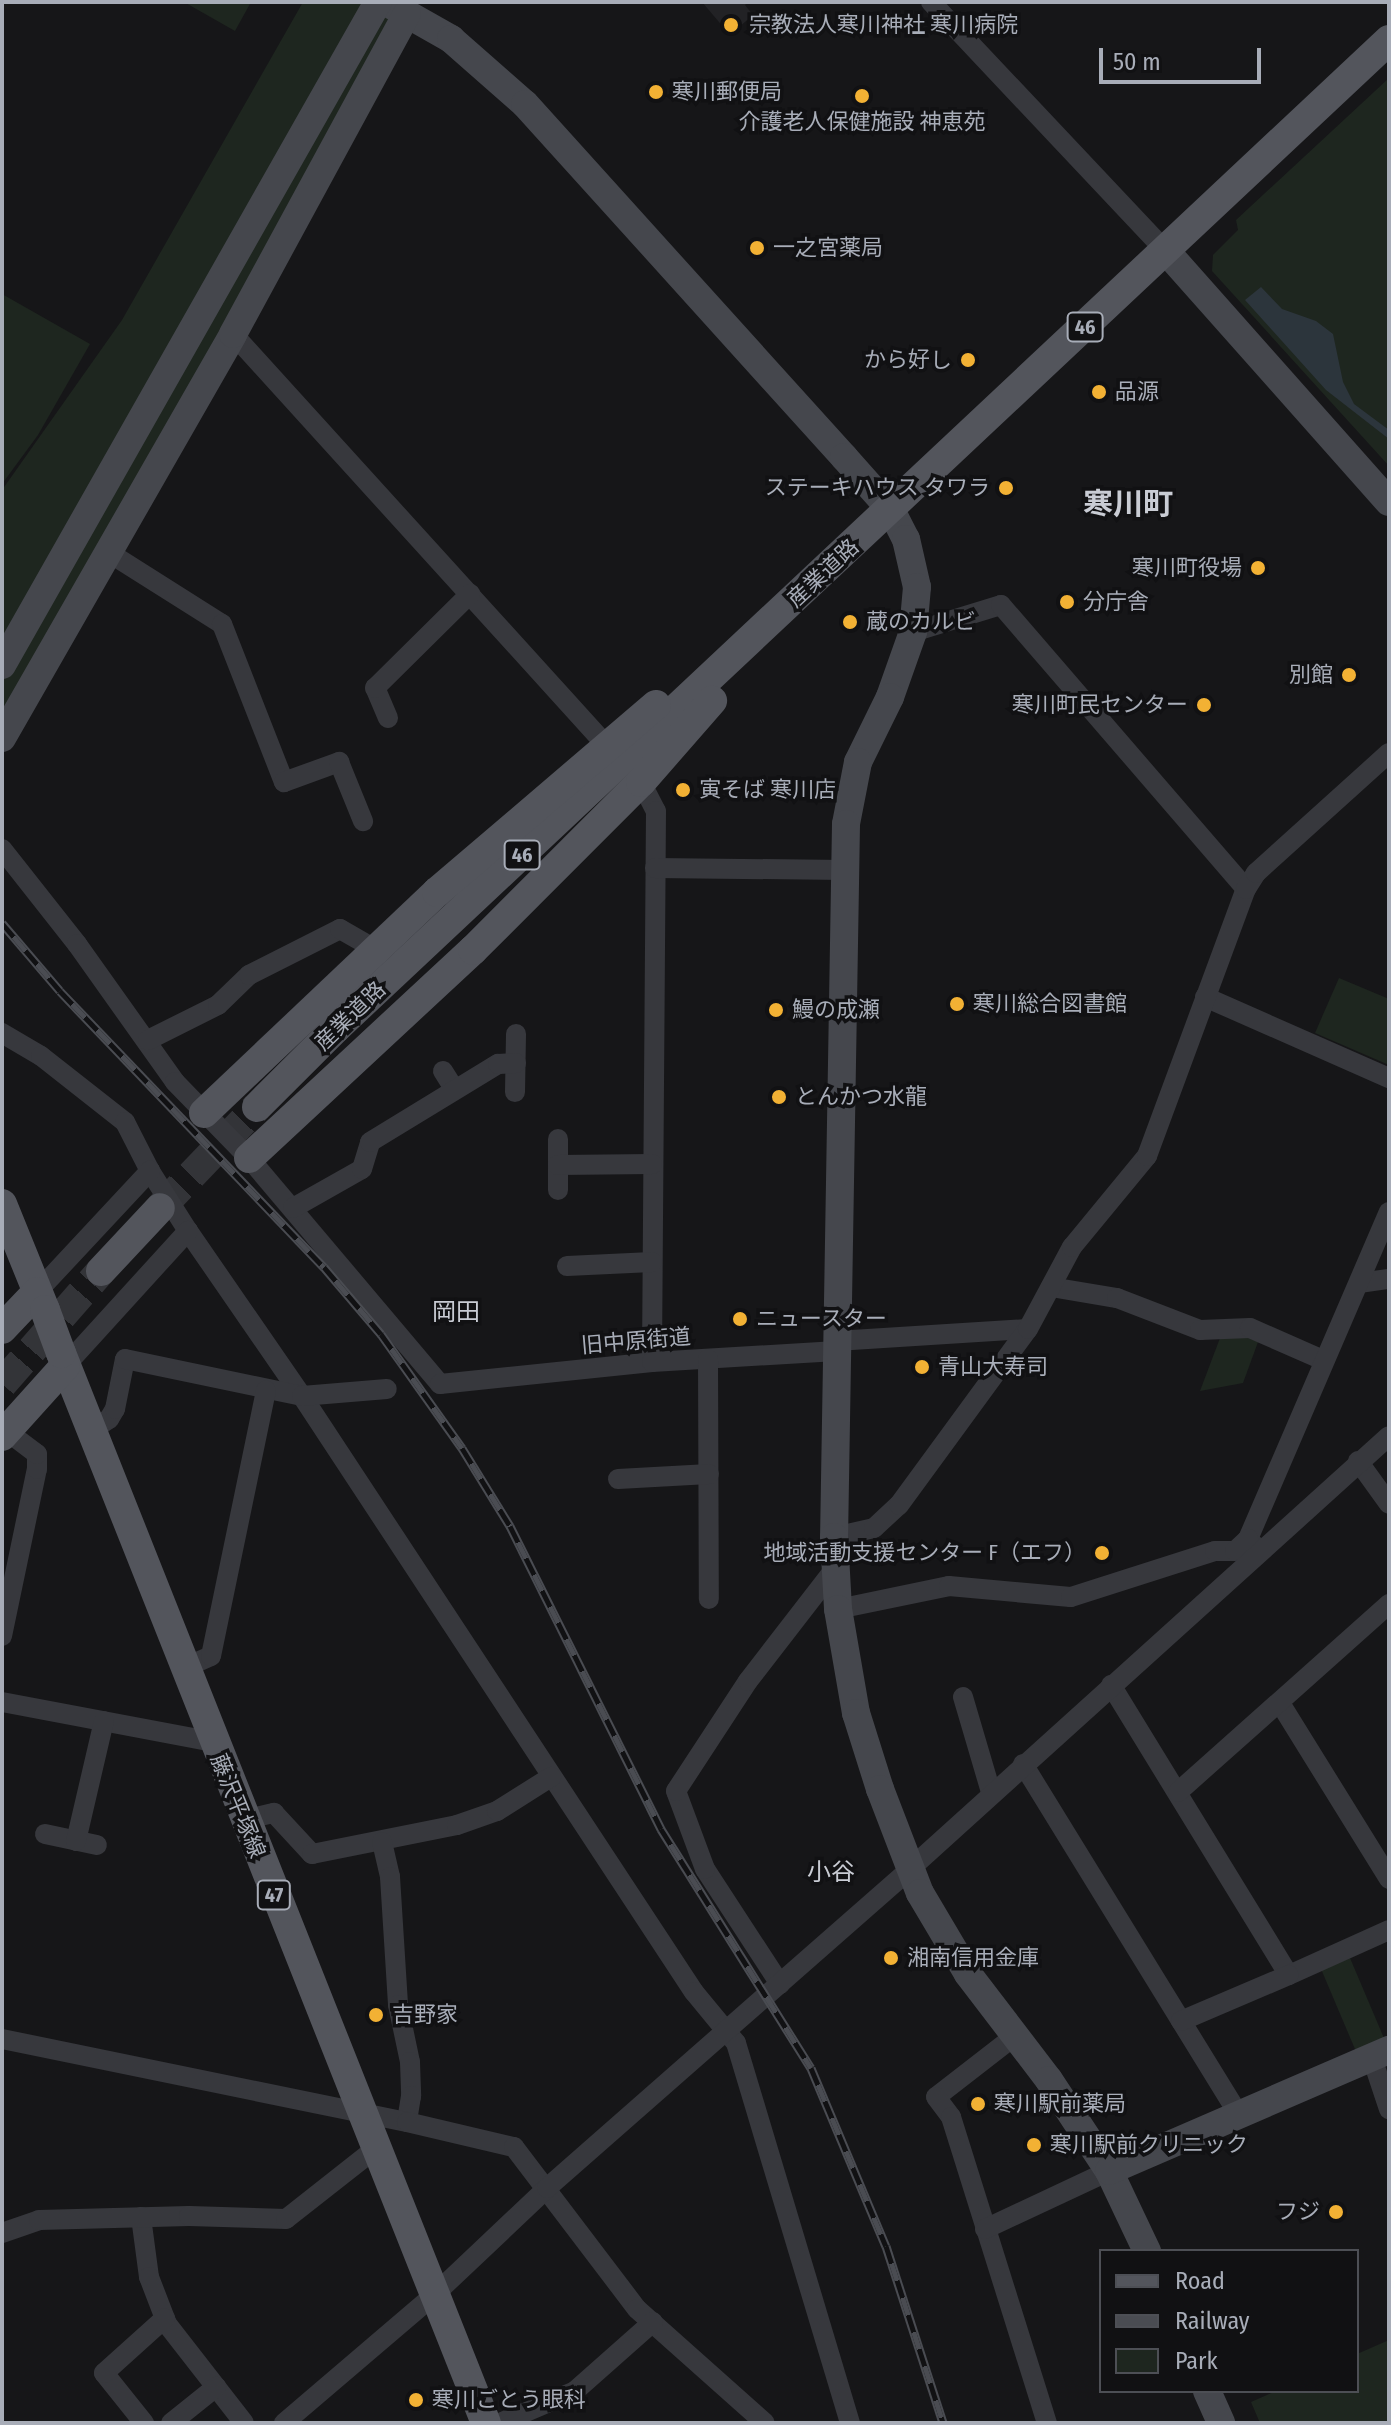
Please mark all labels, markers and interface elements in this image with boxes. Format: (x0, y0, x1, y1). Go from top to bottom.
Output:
place label: 宗教法人寒川神社 寒川病院 (749, 12, 1018, 38)
marker: 宗教法人寒川神社 寒川病院 (720, 14, 742, 36)
scale bar (1103, 32, 1265, 82)
text: 50 m (1113, 48, 1161, 76)
place label: 寒川郵便局 (672, 79, 782, 105)
marker: 寒川郵便局 (647, 83, 665, 101)
marker: 介護老人保健施設 神恵苑 (853, 87, 871, 105)
place label: 介護老人保健施設 神恵苑 (738, 109, 986, 135)
place label: 一之宮薬局 (773, 235, 883, 261)
marker: 一之宮薬局 (748, 239, 766, 257)
road number: 46 (1065, 311, 1105, 343)
place label: から好し (864, 347, 952, 373)
marker: から好し (959, 351, 977, 369)
place label: 品源 (1115, 379, 1159, 405)
marker: 品源 (1090, 383, 1108, 401)
place label: ステーキハウス タワラ (765, 475, 990, 501)
marker: ステーキハウス タワラ (997, 479, 1015, 497)
district label: 寒川町 (1083, 486, 1173, 522)
street label: 産業道路 (782, 533, 864, 613)
place label: 寒川町役場 (1132, 555, 1242, 581)
marker: 寒川町役場 (1249, 559, 1267, 577)
place label: 分庁舎 (1083, 589, 1149, 615)
marker: 分庁舎 (1058, 593, 1076, 611)
place label: 蔵のカルビ (866, 609, 976, 635)
marker: 蔵のカルビ (841, 613, 859, 631)
place label: 別館 (1289, 662, 1333, 688)
marker: 別館 (1340, 666, 1358, 684)
place label: 寒川町民センター (1012, 692, 1188, 718)
marker: 寒川町民センター (1195, 696, 1213, 714)
place label: 寅そば 寒川店 (699, 777, 836, 803)
marker: 寅そば 寒川店 (674, 781, 692, 799)
road number: 46 (502, 839, 542, 871)
street label: 産業道路 (309, 976, 391, 1056)
place label: 寒川総合図書館 (973, 991, 1127, 1017)
marker: 寒川総合図書館 (948, 995, 966, 1013)
place label: 鰻の成瀬 (792, 997, 880, 1023)
marker: 鰻の成瀬 (767, 1001, 785, 1019)
place label: とんかつ水龍 (795, 1084, 927, 1110)
marker: とんかつ水龍 (770, 1088, 788, 1106)
district label: 岡田 (432, 1299, 480, 1327)
place label: ニュースター (756, 1306, 888, 1332)
marker: ニュースター (731, 1310, 749, 1328)
street label: 旧中原街道 (580, 1323, 692, 1359)
place label: 青山大寿司 (938, 1354, 1048, 1380)
marker: 青山大寿司 (913, 1358, 931, 1376)
place label: 地域活動支援センター F（エフ） (763, 1540, 1086, 1566)
marker: 地域活動支援センター F（エフ） (1093, 1544, 1111, 1562)
street label: 藤沢平塚線 (205, 1750, 271, 1862)
district label: 小谷 (807, 1859, 855, 1887)
road number: 47 (256, 1879, 292, 1911)
place label: 湘南信用金庫 (907, 1945, 1039, 1971)
marker: 湘南信用金庫 (882, 1949, 900, 1967)
place label: 吉野家 (392, 2002, 458, 2028)
marker: 吉野家 (367, 2006, 385, 2024)
place label: 寒川駅前薬局 (994, 2091, 1126, 2117)
marker: 寒川駅前薬局 (969, 2095, 987, 2113)
place label: 寒川駅前クリニック (1050, 2132, 1248, 2158)
marker: 寒川駅前クリニック (1025, 2136, 1043, 2154)
place label: フジ (1276, 2199, 1320, 2225)
marker: フジ (1327, 2203, 1345, 2221)
legend (1099, 2249, 1359, 2393)
text: Road (1175, 2267, 1225, 2295)
text: Railway (1175, 2307, 1250, 2335)
text: Park (1175, 2347, 1218, 2375)
place label: 寒川ごとう眼科 (432, 2387, 586, 2413)
marker: 寒川ごとう眼科 (407, 2391, 425, 2409)

